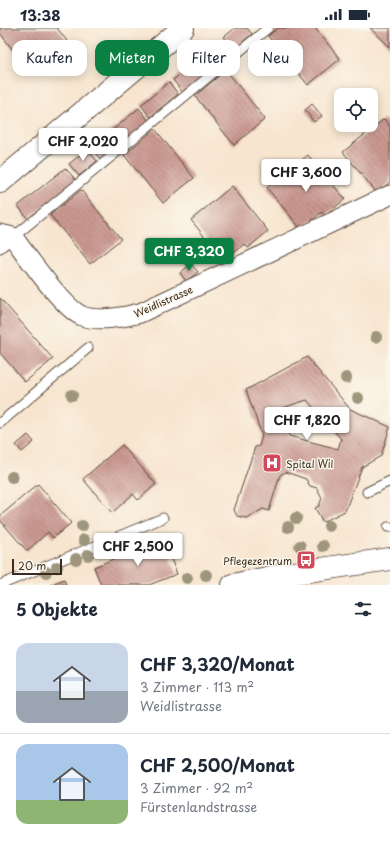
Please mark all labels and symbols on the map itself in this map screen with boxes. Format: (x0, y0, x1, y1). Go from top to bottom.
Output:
pin: CHF 2,020 (37, 128, 129, 162)
pin: CHF 3,600 (260, 159, 352, 193)
pin: CHF 3,320 (143, 238, 235, 272)
street label: Weidlistrasse (131, 281, 195, 321)
pin: CHF 1,820 (261, 407, 353, 441)
hospital icon: Spital Wil (261, 452, 283, 474)
place label: Spital Wil (286, 456, 334, 471)
pin: CHF 2,500 (92, 533, 184, 567)
bus stop icon: Pflegezentrum (295, 549, 317, 571)
place label: Pflegezentrum (223, 553, 292, 568)
scale bar (12, 557, 62, 576)

